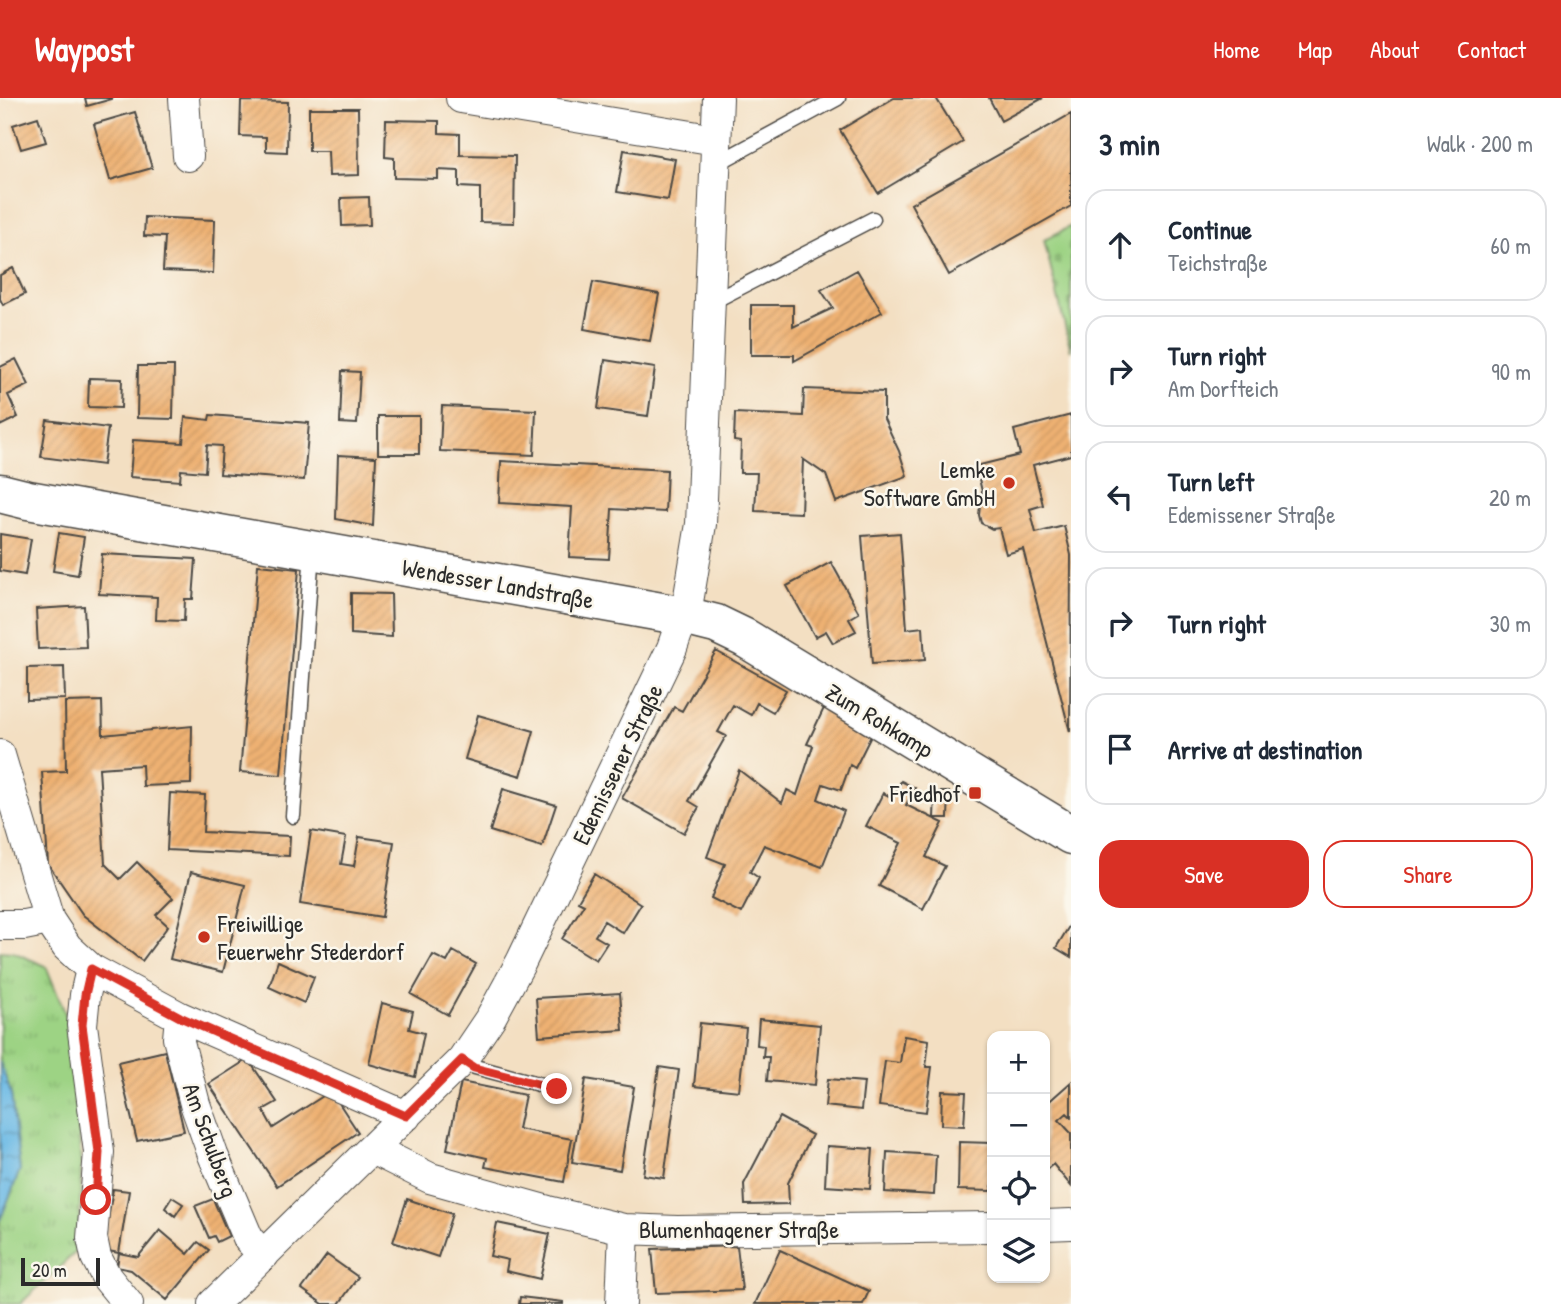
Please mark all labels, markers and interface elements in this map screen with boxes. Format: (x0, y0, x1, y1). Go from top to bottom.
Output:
text: Waypost (35, 27, 134, 71)
text: Home (1213, 33, 1260, 65)
text: Map (1298, 33, 1332, 65)
text: About (1370, 33, 1419, 65)
text: Contact (1457, 33, 1526, 65)
text: 3 min (1099, 124, 1160, 164)
text: Walk · 200 m (1427, 128, 1533, 159)
text: Continue (1168, 212, 1252, 247)
icon: ahead (1101, 226, 1139, 264)
text: 60 m (1491, 230, 1531, 261)
text: Teichstraße (1168, 247, 1268, 278)
text: Turn right (1168, 338, 1266, 373)
icon: right (1101, 352, 1139, 390)
text: 90 m (1491, 356, 1531, 387)
text: Am Dorfteich (1168, 373, 1278, 404)
place label: Lemke Software GmbH (864, 453, 995, 513)
text: Turn left (1168, 464, 1254, 499)
marker: Lemke Software GmbH (1001, 475, 1017, 491)
icon: left (1101, 478, 1139, 516)
text: 20 m (1489, 482, 1531, 513)
text: Edemissener Straße (1168, 499, 1335, 530)
street label: Wendesser Landstraße (400, 550, 597, 616)
icon: right (1101, 604, 1139, 642)
text: Turn right (1168, 606, 1266, 641)
text: 30 m (1489, 608, 1531, 639)
street label: Zum Rohkamp (820, 675, 940, 765)
street label: Edemissener Straße (564, 678, 670, 849)
icon: arrive (1101, 730, 1139, 768)
text: Arrive at destination (1168, 732, 1363, 767)
place label: Friedhof (889, 777, 961, 809)
marker: Friedhof (967, 785, 983, 801)
button: Save (1099, 840, 1309, 908)
button: Share (1323, 840, 1533, 908)
place label: Freiwillige Feuerwehr Stederdorf (217, 907, 405, 967)
marker: Freiwillige Feuerwehr Stederdorf (196, 929, 212, 945)
map controls (987, 1031, 1050, 1283)
button: + (987, 1031, 1050, 1094)
route end (541, 1073, 572, 1104)
street label: Am Schulberg (176, 1078, 246, 1202)
button: − (987, 1094, 1050, 1157)
button: locate (987, 1157, 1050, 1220)
route start (80, 1184, 111, 1215)
street label: Blumenhagener Straße (639, 1213, 839, 1245)
button: layers (987, 1220, 1050, 1283)
scale bar (21, 1255, 100, 1287)
text: 20 m (32, 1257, 67, 1283)

